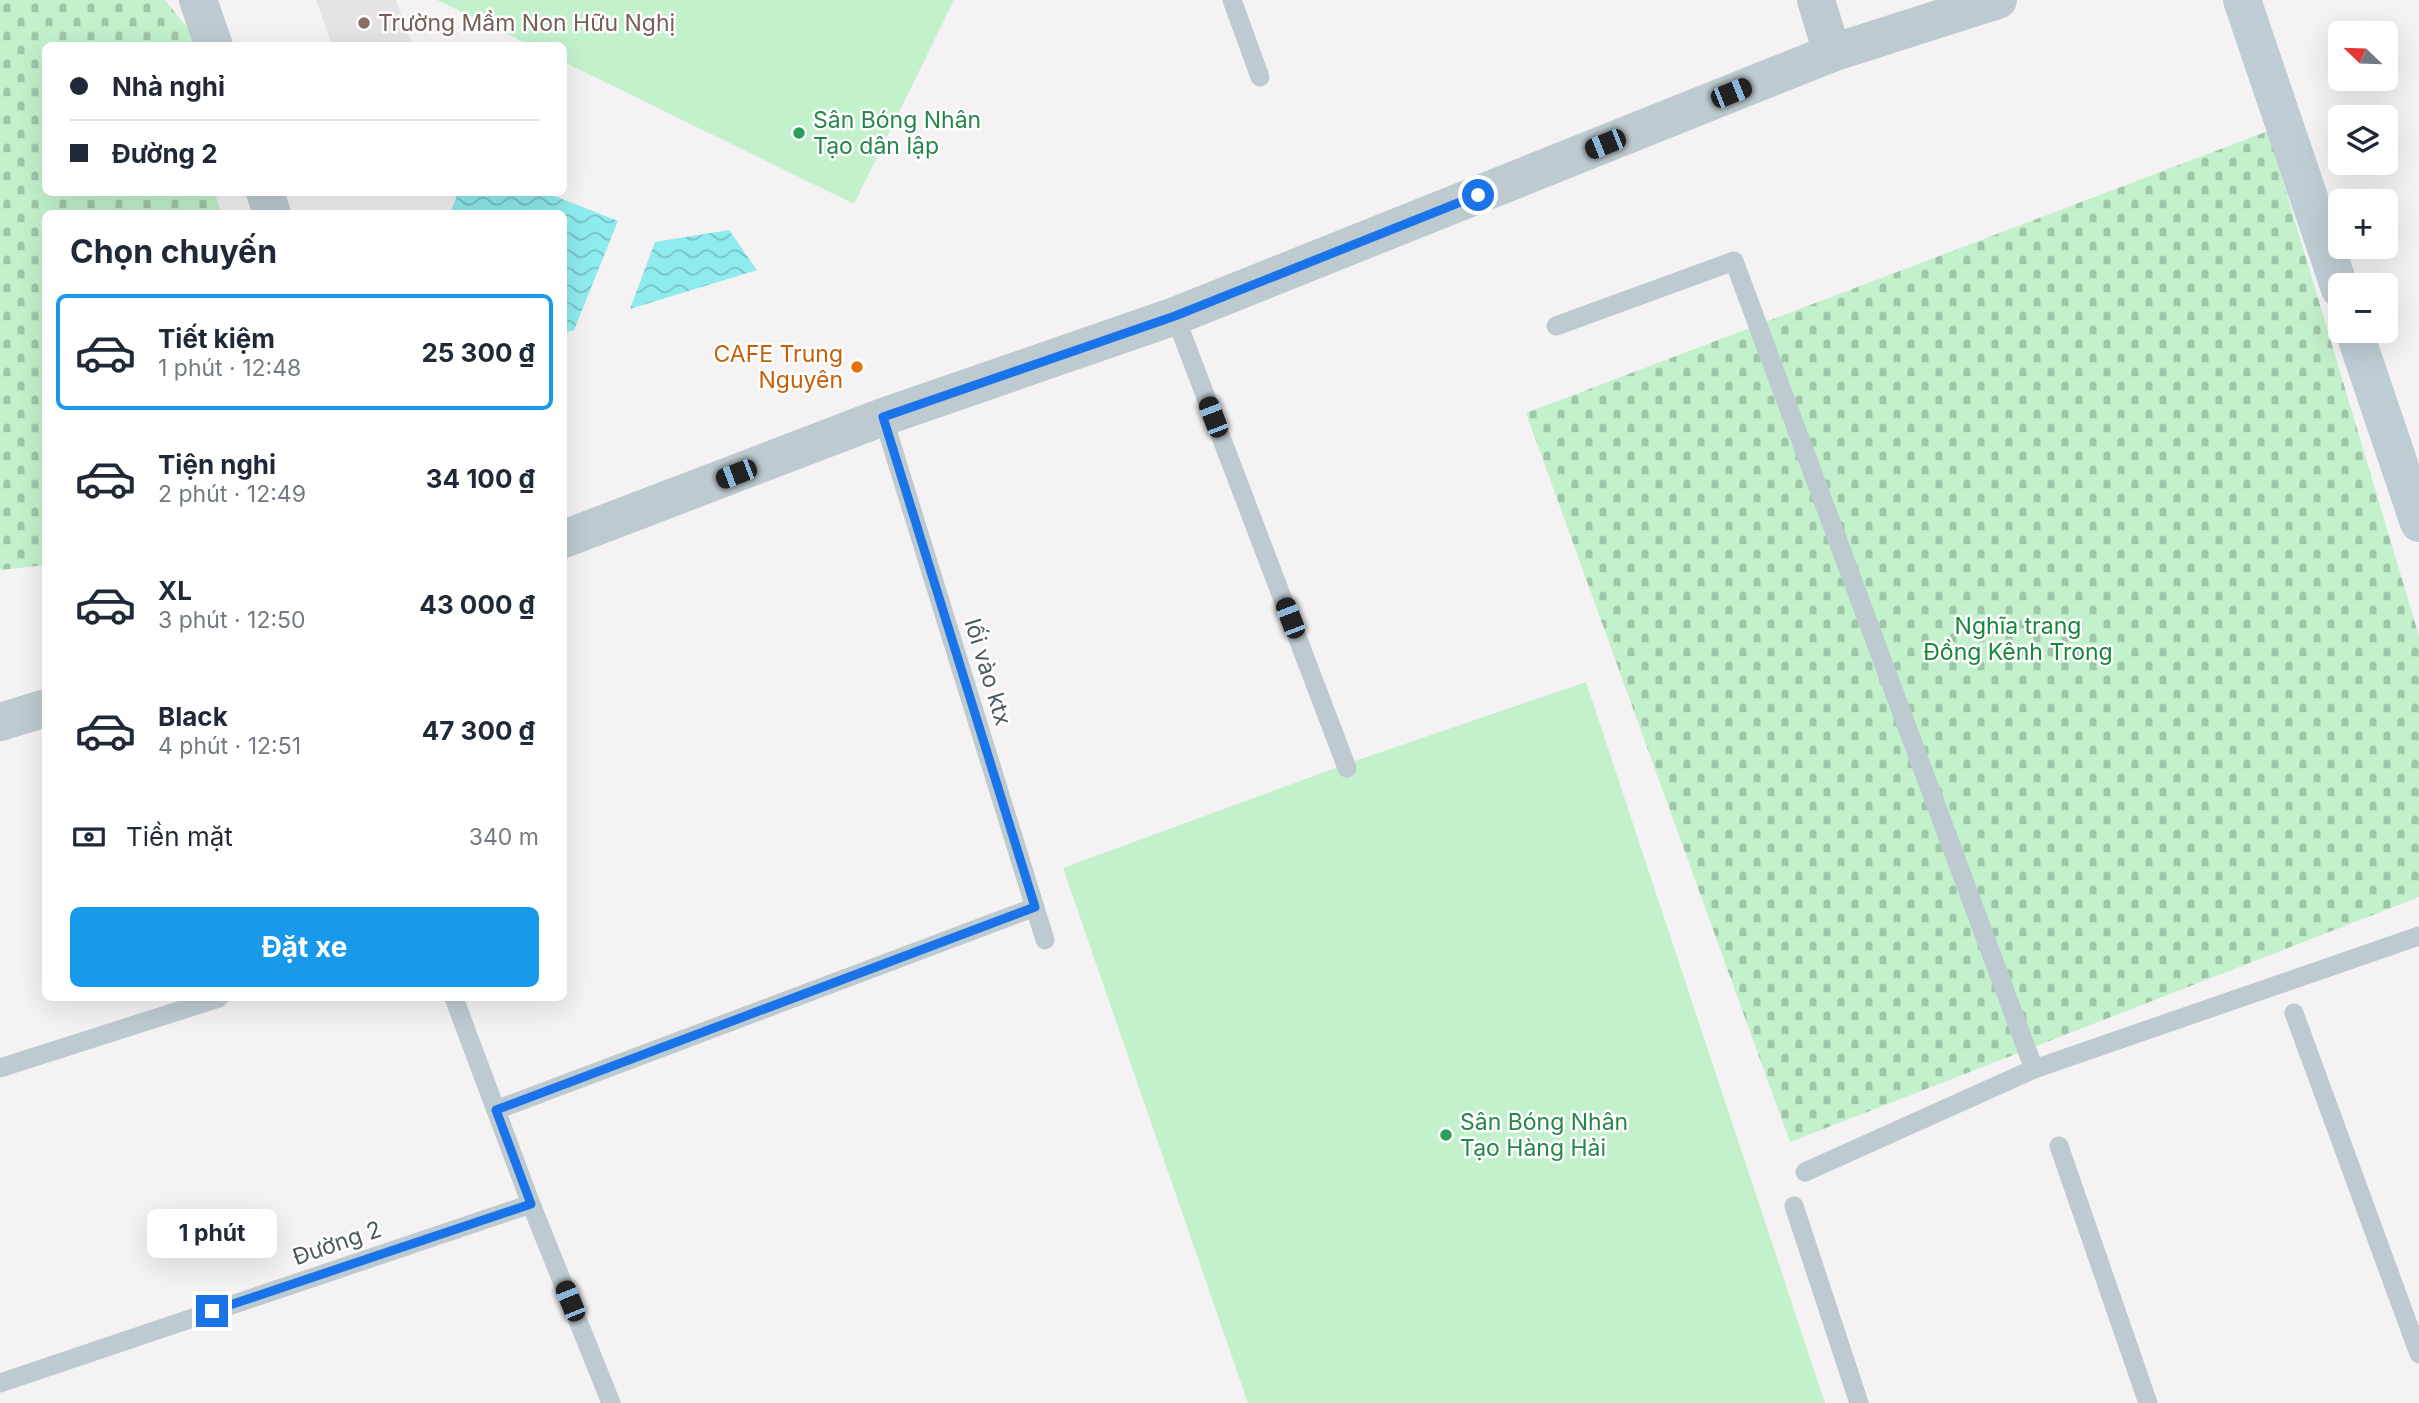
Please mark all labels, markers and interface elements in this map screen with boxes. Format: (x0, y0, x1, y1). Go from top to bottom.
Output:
place label: Trường Mầm Non Hữu Nghị (378, 9, 675, 37)
marker: Trường Mầm Non Hữu Nghị (356, 15, 372, 31)
north arrow (2328, 21, 2398, 91)
map controls (2328, 21, 2398, 343)
text: Nhà nghỉ (112, 71, 225, 102)
car (1708, 75, 1755, 111)
button: layers (2328, 105, 2398, 175)
place label: Sân Bóng Nhân Tạo dân lập (813, 106, 981, 160)
marker: Sân Bóng Nhân Tạo dân lập (791, 125, 807, 141)
car (1582, 126, 1629, 162)
text: Đường 2 (112, 138, 218, 169)
route start (1462, 179, 1494, 211)
button: + (2328, 189, 2398, 259)
text: Chọn chuyến (70, 232, 277, 271)
button: − (2328, 273, 2398, 343)
icon: car (74, 321, 137, 384)
text: Tiết kiệm (158, 323, 275, 354)
text: 25 300 ₫ (421, 337, 535, 368)
place label: CAFE Trung Nguyên (713, 340, 843, 394)
text: 1 phút · 12:48 (158, 354, 301, 382)
marker: CAFE Trung Nguyên (849, 359, 865, 375)
car (1196, 394, 1231, 440)
icon: car (74, 447, 137, 510)
text: Tiện nghi (158, 449, 276, 480)
car (713, 457, 760, 491)
text: 34 100 ₫ (426, 463, 535, 494)
text: 2 phút · 12:49 (158, 480, 306, 508)
icon: car (74, 573, 137, 636)
text: XL (158, 575, 192, 606)
text: 43 000 ₫ (419, 589, 535, 620)
car (1273, 595, 1308, 641)
text: 3 phút · 12:50 (158, 606, 306, 634)
park label: Nghĩa trang Đồng Kênh Trong (1923, 612, 2113, 666)
street label: lối vào ktx (959, 615, 1017, 729)
icon: car (74, 699, 137, 762)
text: Black (158, 701, 228, 732)
text: 47 300 ₫ (422, 715, 535, 746)
text: 4 phút · 12:51 (158, 732, 301, 760)
icon: cash (70, 818, 108, 856)
text: Tiền mặt (126, 821, 233, 852)
text: 340 m (469, 823, 539, 851)
button: Đặt xe (70, 907, 539, 987)
place label: Sân Bóng Nhân Tạo Hàng Hải (1460, 1108, 1628, 1162)
marker: Sân Bóng Nhân Tạo Hàng Hải (1438, 1127, 1454, 1143)
callout: 1 phút (147, 1210, 277, 1258)
street label: Đường 2 (289, 1215, 385, 1271)
text: 1 phút (179, 1219, 245, 1247)
car (553, 1278, 588, 1324)
route end (196, 1295, 228, 1327)

